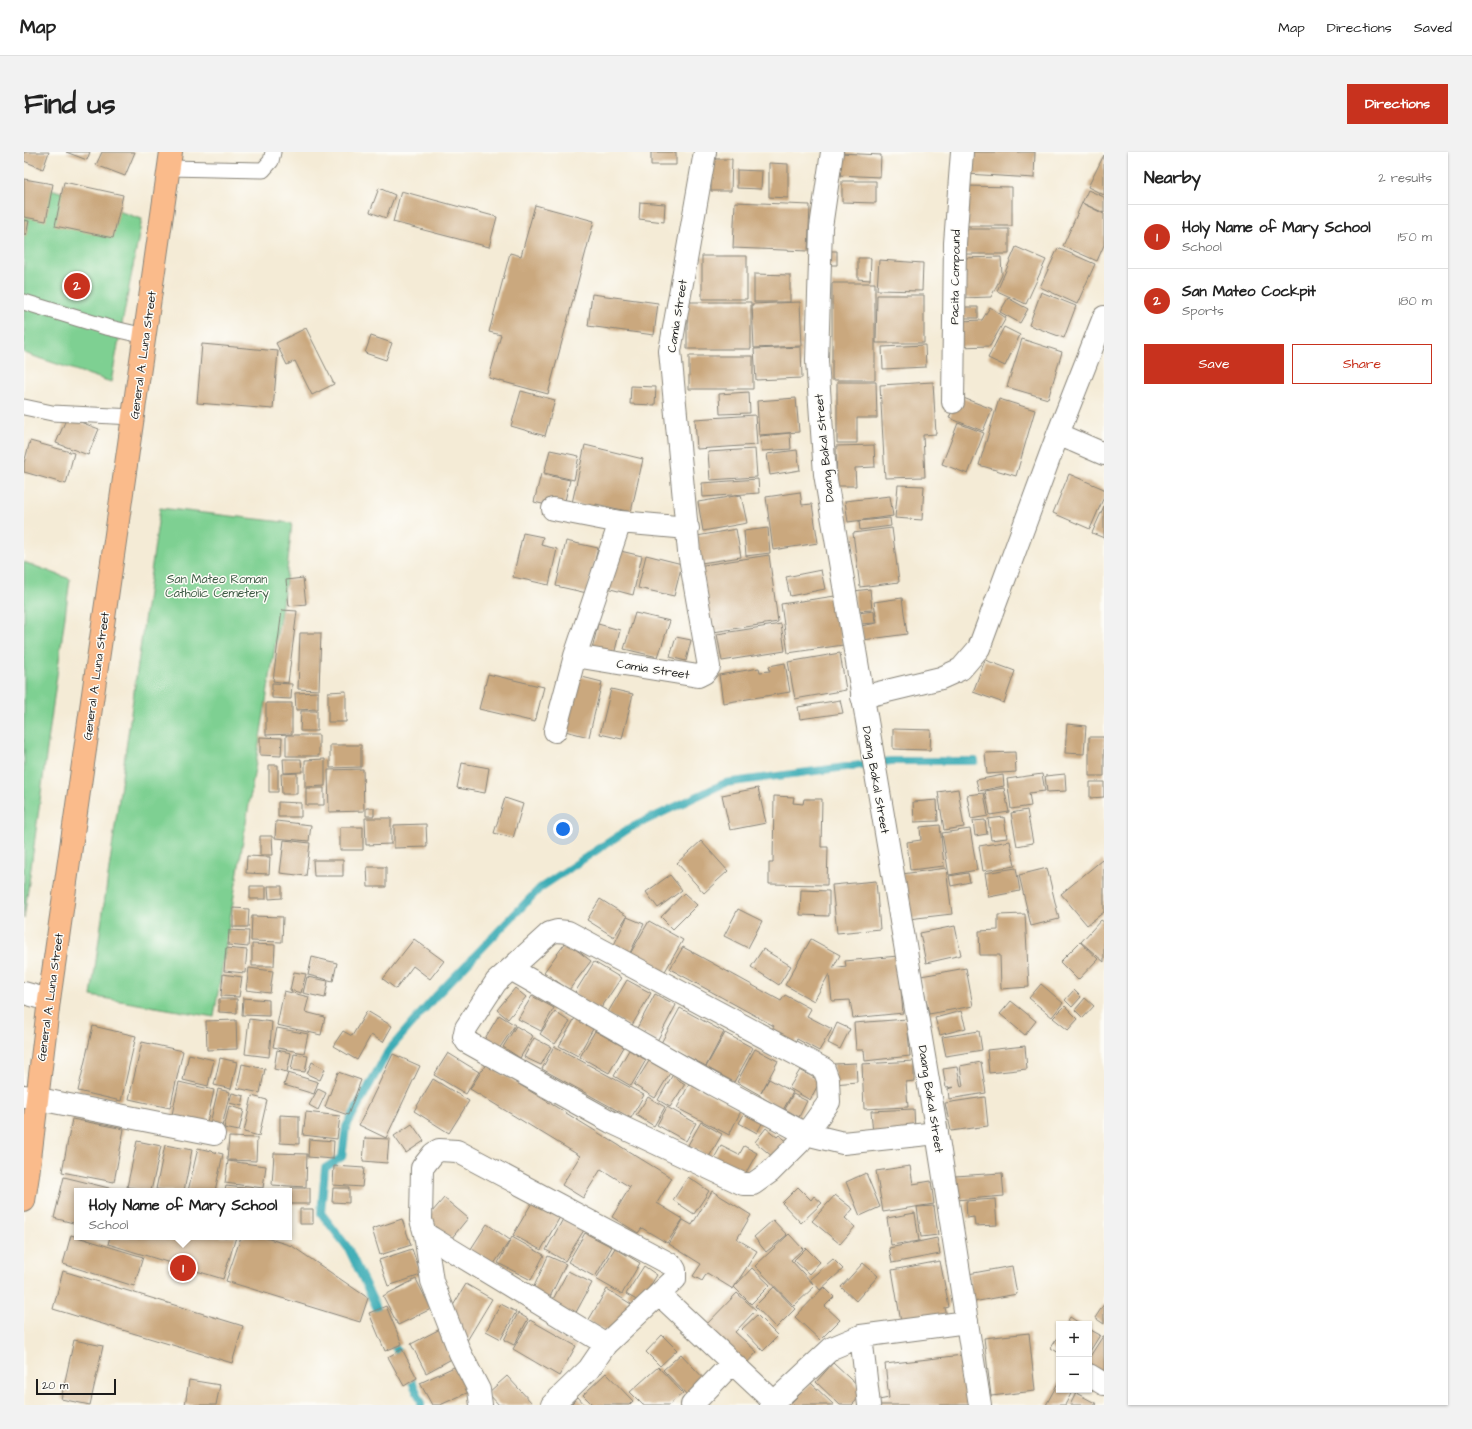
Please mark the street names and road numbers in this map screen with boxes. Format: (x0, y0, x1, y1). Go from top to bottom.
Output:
street label: Pacita Compound (946, 229, 965, 325)
street label: Camia Street (663, 278, 692, 354)
street label: General A. Luna Street (126, 290, 161, 420)
street label: Daang Bakal Street (810, 393, 840, 503)
street label: General A. Luna Street (79, 611, 114, 741)
street label: Camia Street (615, 655, 691, 684)
street label: Daang Bakal Street (857, 725, 893, 835)
street label: General A. Luna Street (33, 932, 68, 1062)
street label: Daang Bakal Street (913, 1044, 947, 1154)

